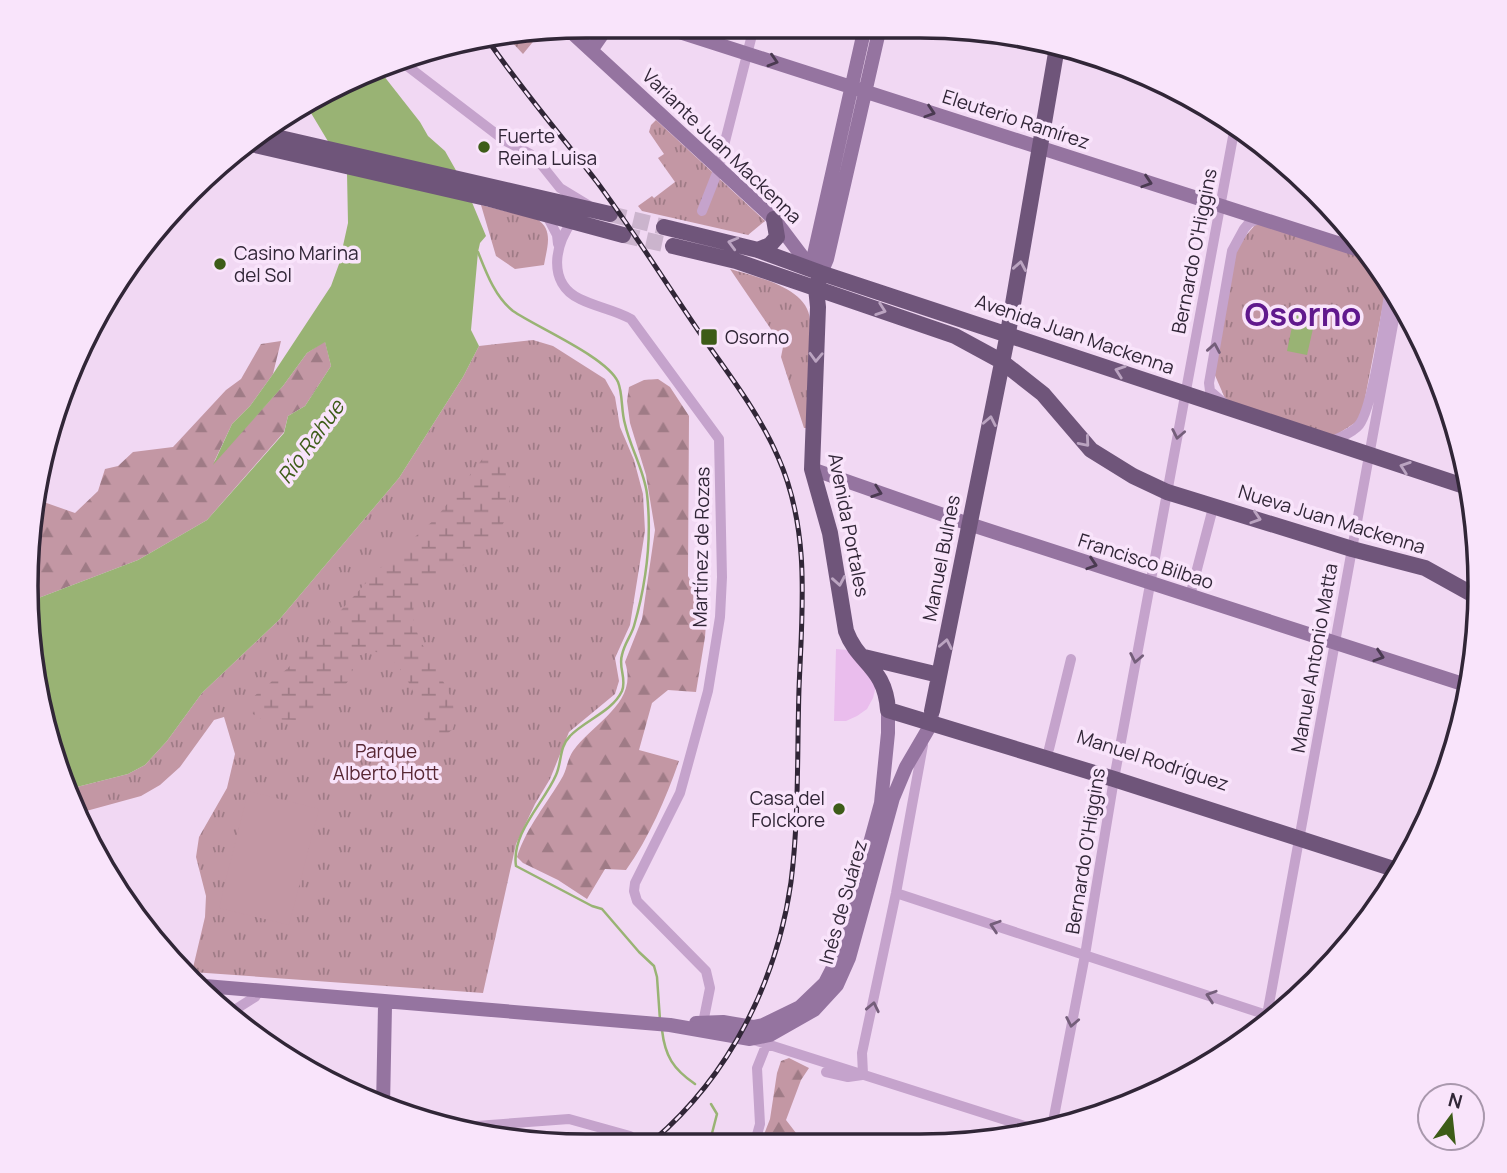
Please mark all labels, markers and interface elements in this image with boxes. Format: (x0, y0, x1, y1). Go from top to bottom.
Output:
one-way arrow (767, 53, 779, 68)
street label: Variante Juan Mackenna (637, 63, 807, 229)
street label: Eleuterio Ramírez (939, 83, 1093, 155)
one-way arrow (924, 103, 936, 118)
place label: Fuerte Reina Luisa (498, 123, 597, 171)
marker: Fuerte Reina Luisa (476, 139, 492, 155)
street label: Bernardo O'Higgins (1165, 166, 1223, 336)
one-way arrow (1140, 173, 1152, 188)
one-way arrow (728, 237, 740, 251)
place label: Casino Marina del Sol (234, 240, 358, 288)
marker: Casino Marina del Sol (212, 256, 228, 272)
one-way arrow (1011, 260, 1026, 272)
street label: Avenida Juan Mackenna (972, 288, 1178, 380)
district label: Osorno (1245, 291, 1361, 336)
one-way arrow (874, 302, 886, 317)
place label: Osorno (725, 324, 789, 350)
marker: Osorno (699, 327, 719, 347)
one-way arrow (1206, 342, 1221, 354)
one-way arrow (809, 351, 824, 362)
one-way arrow (1114, 365, 1127, 379)
water label: Río Rahue (270, 393, 351, 489)
one-way arrow (981, 415, 996, 427)
one-way arrow (1171, 428, 1186, 440)
one-way arrow (1077, 434, 1089, 447)
street label: Avenida Portales (822, 451, 876, 599)
one-way arrow (1400, 460, 1412, 475)
street label: Martínez de Rozas (687, 466, 715, 628)
street label: Nueva Juan Mackenna (1235, 478, 1429, 560)
one-way arrow (870, 484, 882, 498)
street label: Manuel Bulnes (916, 493, 966, 623)
one-way arrow (1250, 510, 1262, 525)
street label: Francisco Bilbao (1075, 527, 1217, 595)
one-way arrow (1086, 556, 1098, 570)
street label: Manuel Antonio Matta (1285, 561, 1343, 755)
one-way arrow (831, 575, 846, 587)
one-way arrow (937, 638, 952, 650)
one-way arrow (1372, 648, 1385, 662)
one-way arrow (1130, 652, 1145, 664)
street label: Manuel Rodríguez (1074, 723, 1232, 797)
park label: Parque Alberto Hott (333, 738, 439, 786)
street label: Bernardo O'Higgins (1059, 766, 1111, 936)
place label: Casa del Folckore (750, 785, 825, 833)
marker: Casa del Folckore (831, 801, 847, 817)
street label: Inés de Suárez (813, 837, 873, 967)
one-way arrow (989, 919, 1001, 934)
one-way arrow (1206, 990, 1218, 1005)
one-way arrow (864, 1001, 879, 1013)
one-way arrow (1066, 1016, 1081, 1028)
north arrow (1416, 1082, 1486, 1152)
text: N (1445, 1086, 1465, 1115)

